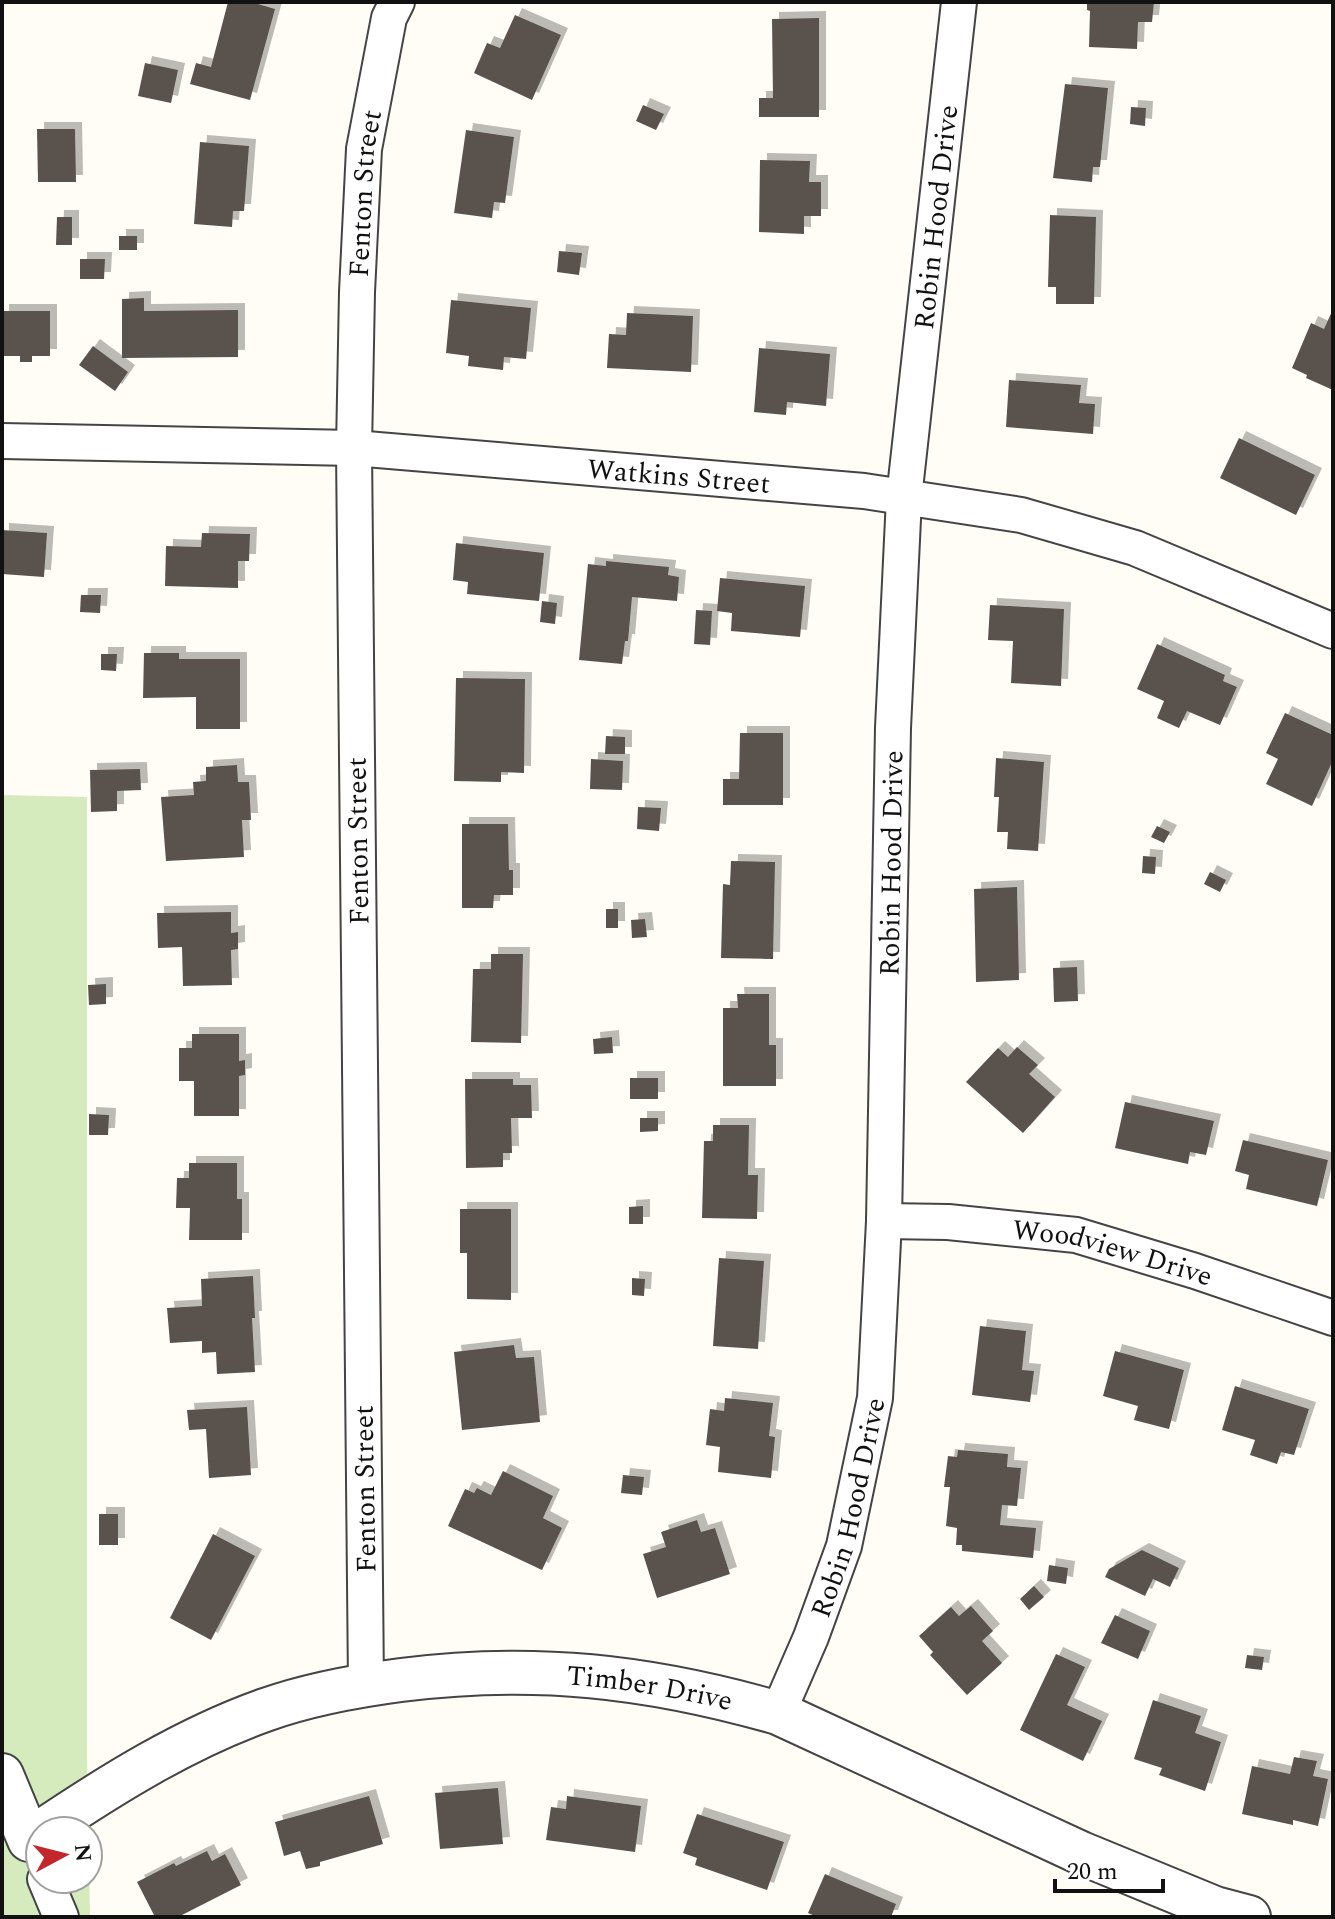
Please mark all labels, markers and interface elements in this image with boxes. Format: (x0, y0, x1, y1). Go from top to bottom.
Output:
street label: Robin Hood Drive (903, 103, 970, 332)
street label: Fenton Street (338, 106, 394, 278)
street label: Watkins Street (585, 448, 772, 506)
street label: Robin Hood Drive (868, 750, 916, 976)
street label: Fenton Street (336, 757, 381, 925)
street label: Woodview Drive (1011, 1209, 1218, 1299)
street label: Robin Hood Drive (800, 1394, 898, 1624)
street label: Fenton Street (343, 1405, 388, 1573)
street label: Timber Drive (565, 1654, 737, 1723)
north arrow (24, 1815, 104, 1895)
text: N (65, 1842, 100, 1864)
scale bar (1055, 1843, 1163, 1893)
text: 20 m (1067, 1854, 1118, 1890)

